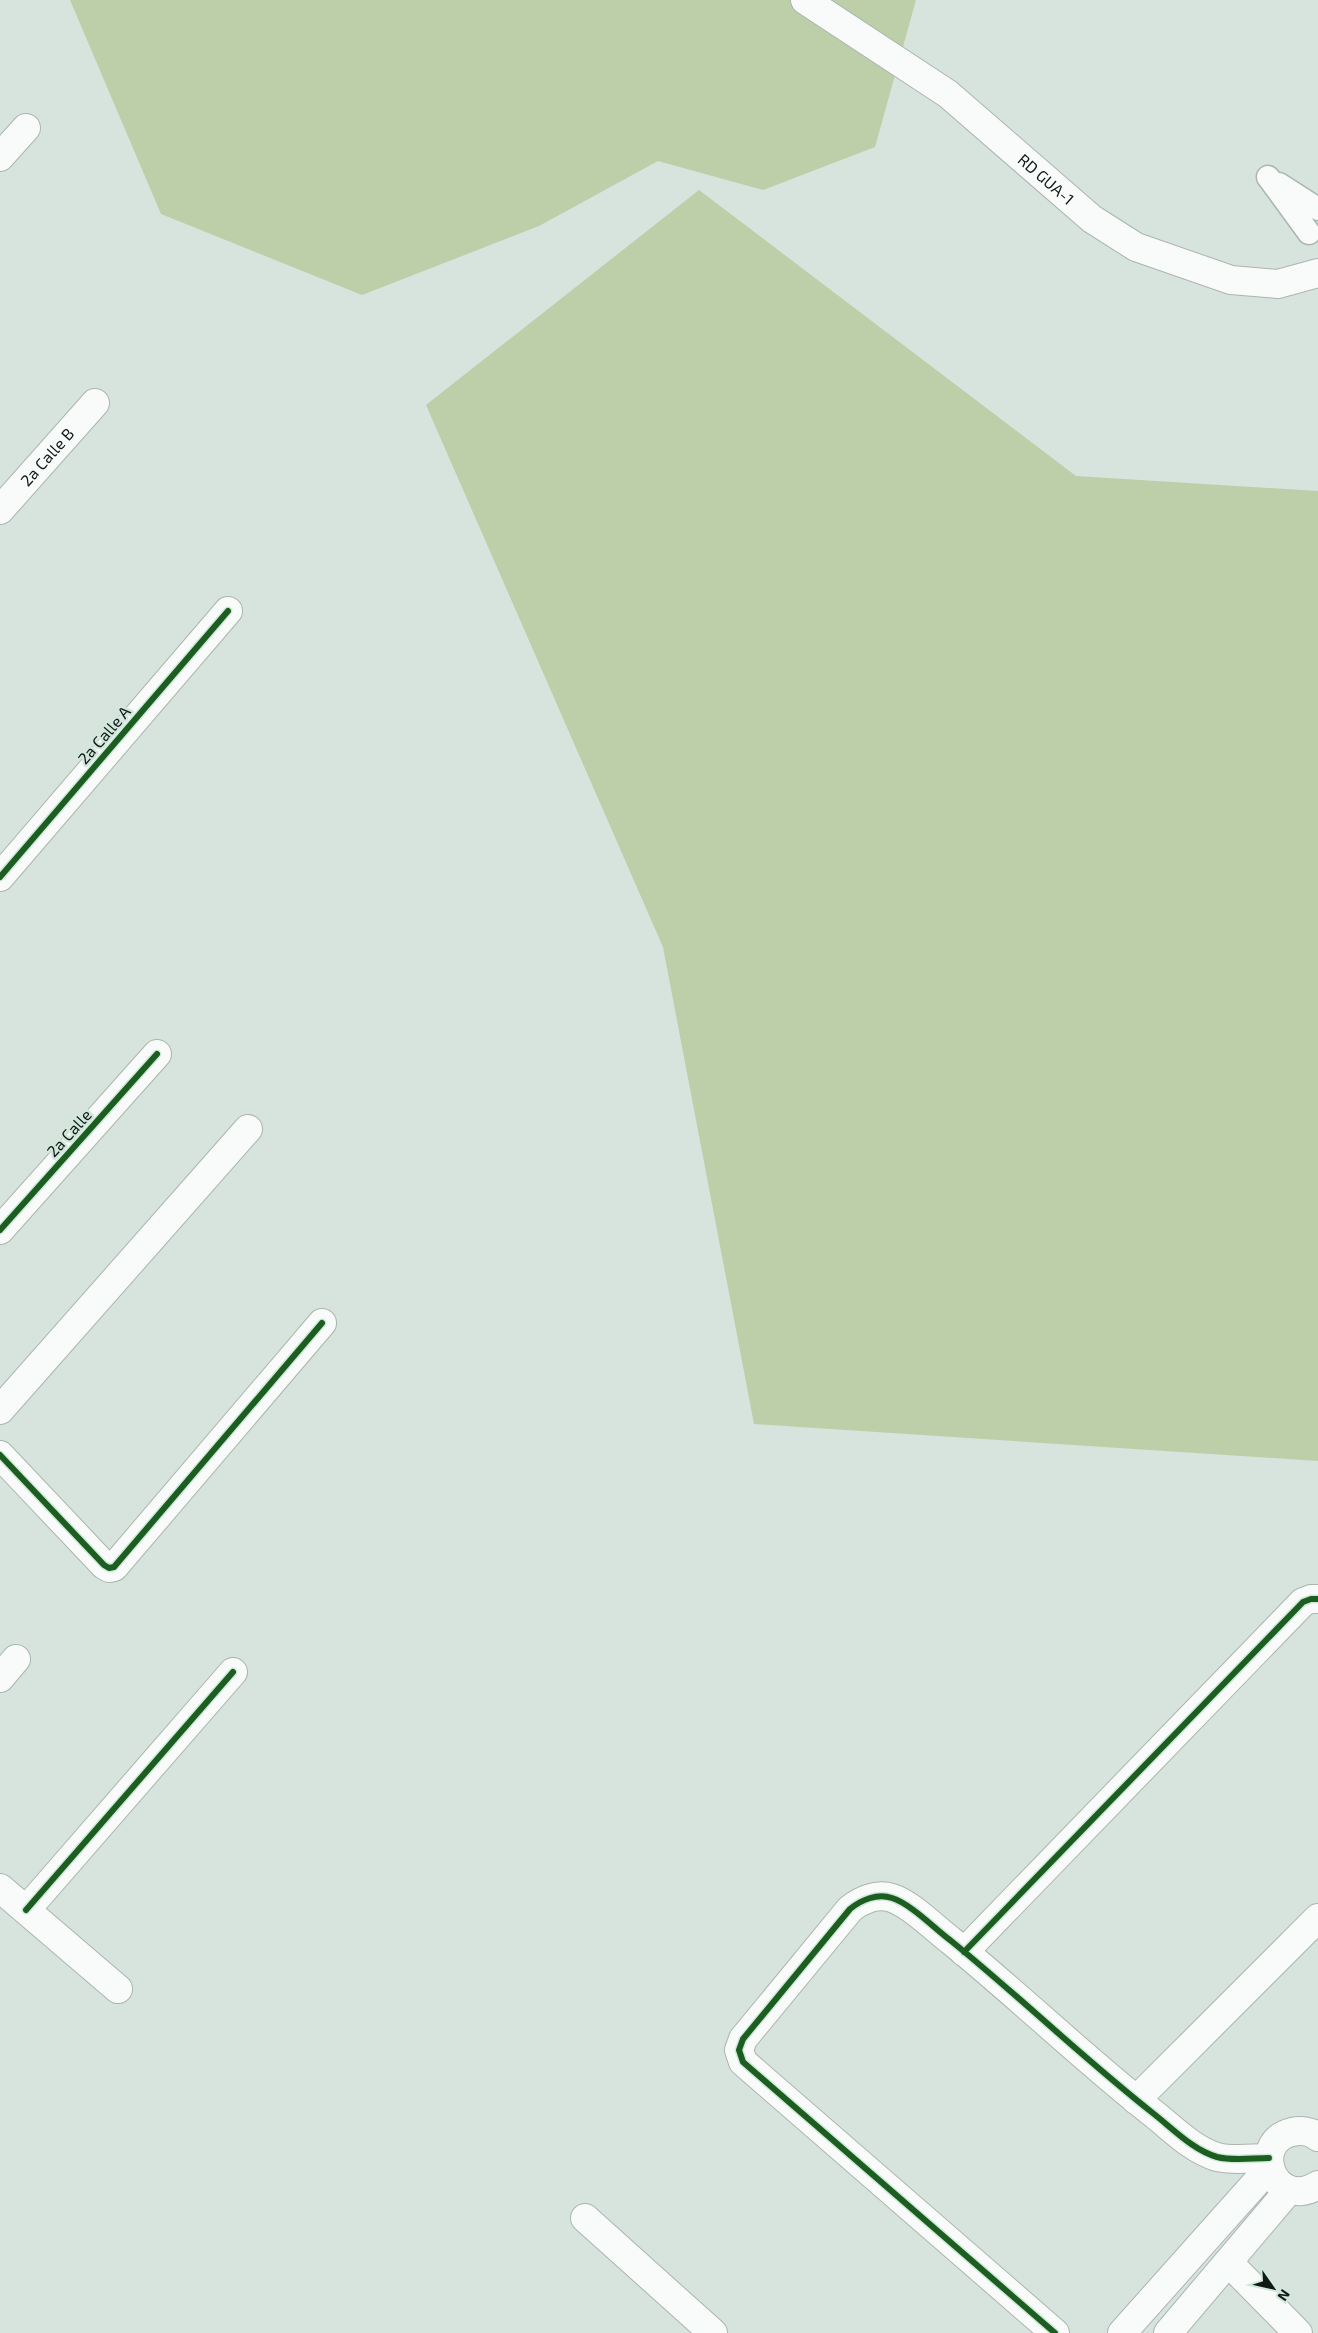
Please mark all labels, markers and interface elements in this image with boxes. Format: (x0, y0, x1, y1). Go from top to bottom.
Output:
street label: RD GUA-1 (1015, 149, 1078, 208)
street label: 2a Calle B (16, 424, 77, 489)
street label: 2a Calle A (73, 702, 134, 768)
street label: 2a Calle (42, 1105, 95, 1160)
north arrow (1248, 2263, 1298, 2313)
text: N (1274, 2287, 1294, 2304)

